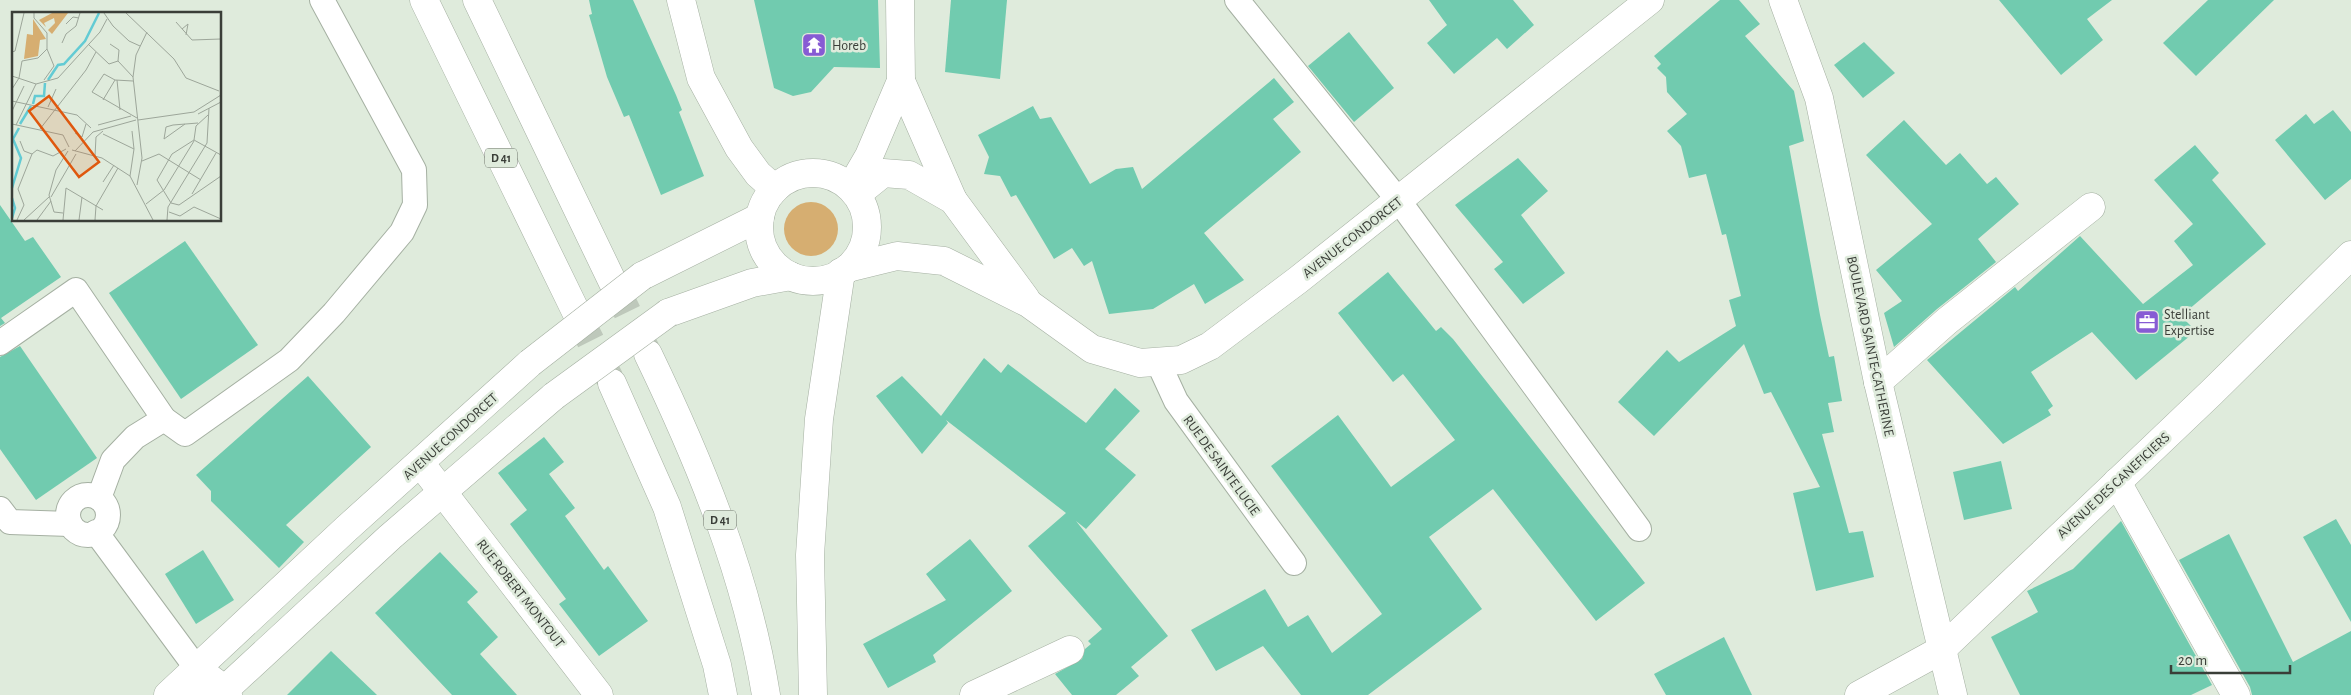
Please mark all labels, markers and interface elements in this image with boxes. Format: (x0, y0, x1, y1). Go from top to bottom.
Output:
inset map (12, 12, 221, 221)
temple icon: Horeb (801, 32, 827, 58)
place label: Horeb (832, 39, 866, 53)
road number: D 41 (485, 148, 517, 168)
street label: AVENUE CONDORCET (1300, 195, 1405, 281)
street label: BOULEVARD SAINTE-CATHERINE (1844, 255, 1896, 438)
place label: Stelliant Expertise (2164, 308, 2214, 338)
office icon: Stelliant Expertise (2134, 309, 2160, 335)
street label: AVENUE CONDORCET (401, 391, 501, 483)
street label: RUE DE SAINTE LUCIE (1180, 413, 1262, 518)
street label: AVENUE DES CANEFICIERS (2055, 430, 2173, 541)
road number: D 41 (704, 510, 736, 530)
street label: RUE ROBERT MONTOUT (474, 537, 567, 650)
scale bar (2171, 642, 2290, 674)
text: 20 m (2178, 653, 2207, 668)

